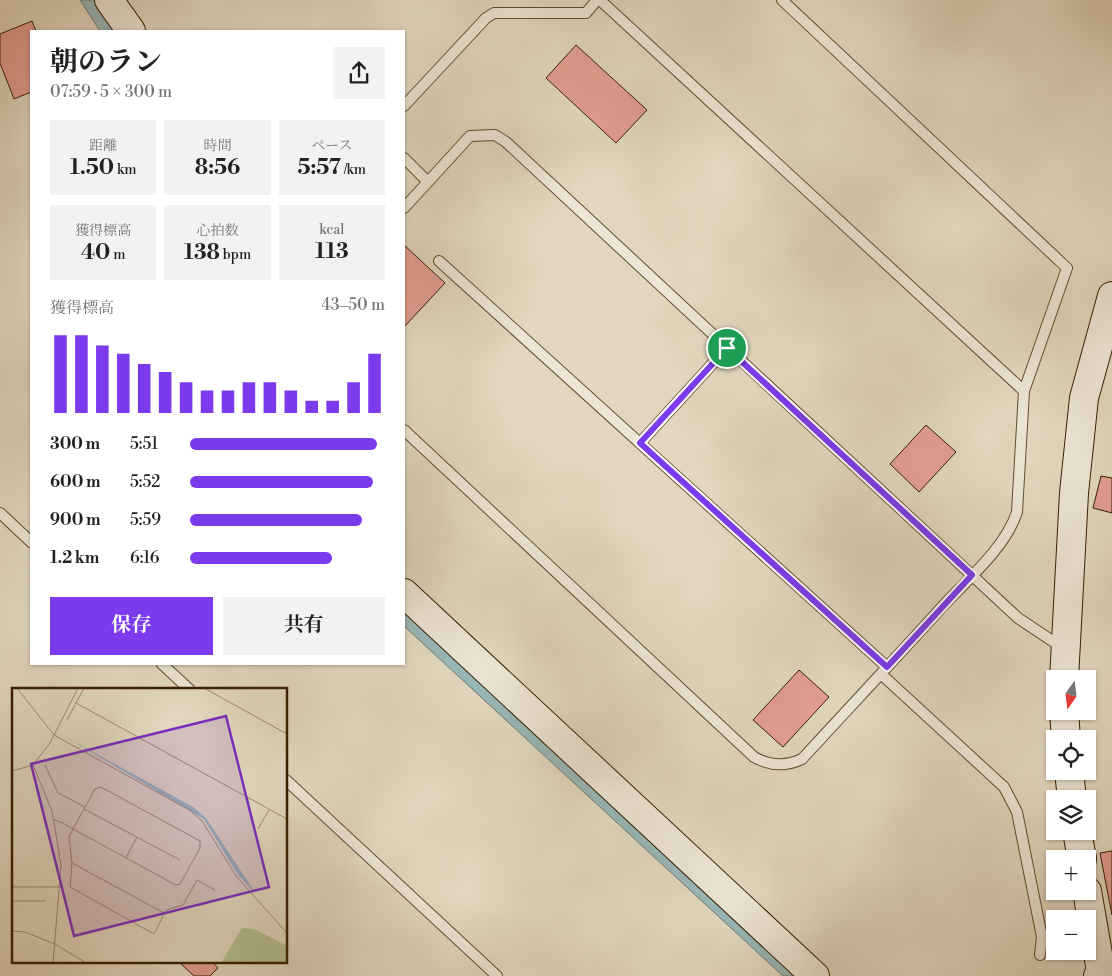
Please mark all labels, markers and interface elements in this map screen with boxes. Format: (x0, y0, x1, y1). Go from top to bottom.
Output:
text: 朝のラン (50, 45, 162, 80)
button: share (333, 47, 385, 99)
text: 07:59 · 5 × 300 m (50, 82, 172, 102)
text: 距離 (89, 137, 117, 155)
text: 時間 (203, 137, 231, 155)
text: ペース (311, 137, 352, 155)
text: 1.50 (70, 155, 114, 181)
text: 8:56 (195, 155, 240, 181)
text: 5:57 (298, 155, 341, 181)
text: km (114, 161, 137, 179)
text: /km (341, 161, 366, 179)
text: kcal (319, 221, 345, 239)
text: 獲得標高 (75, 222, 131, 240)
text: 心拍数 (196, 222, 238, 240)
text: 113 (315, 239, 349, 265)
text: 40 (81, 240, 110, 266)
text: 138 (184, 240, 220, 266)
text: m (110, 246, 125, 264)
text: bpm (220, 246, 251, 264)
text: 43–50 m (321, 295, 385, 315)
text: 獲得標高 (50, 298, 114, 318)
pin (706, 327, 748, 369)
icon: arrive (713, 334, 741, 362)
text: 300 m (50, 434, 100, 454)
text: 5:51 (130, 434, 158, 454)
text: 600 m (50, 472, 100, 492)
text: 5:52 (130, 472, 160, 492)
text: 900 m (50, 510, 100, 530)
text: 5:59 (130, 510, 161, 530)
text: 1.2 km (50, 548, 99, 568)
text: 6:16 (130, 548, 159, 568)
button: 保存 (50, 597, 213, 655)
button: 共有 (223, 597, 385, 655)
north arrow (1046, 670, 1096, 720)
map controls (1046, 670, 1096, 960)
inset map (12, 688, 288, 964)
button: locate (1046, 730, 1096, 780)
button: layers (1046, 790, 1096, 840)
button: + (1046, 850, 1096, 900)
button: − (1046, 910, 1096, 960)

